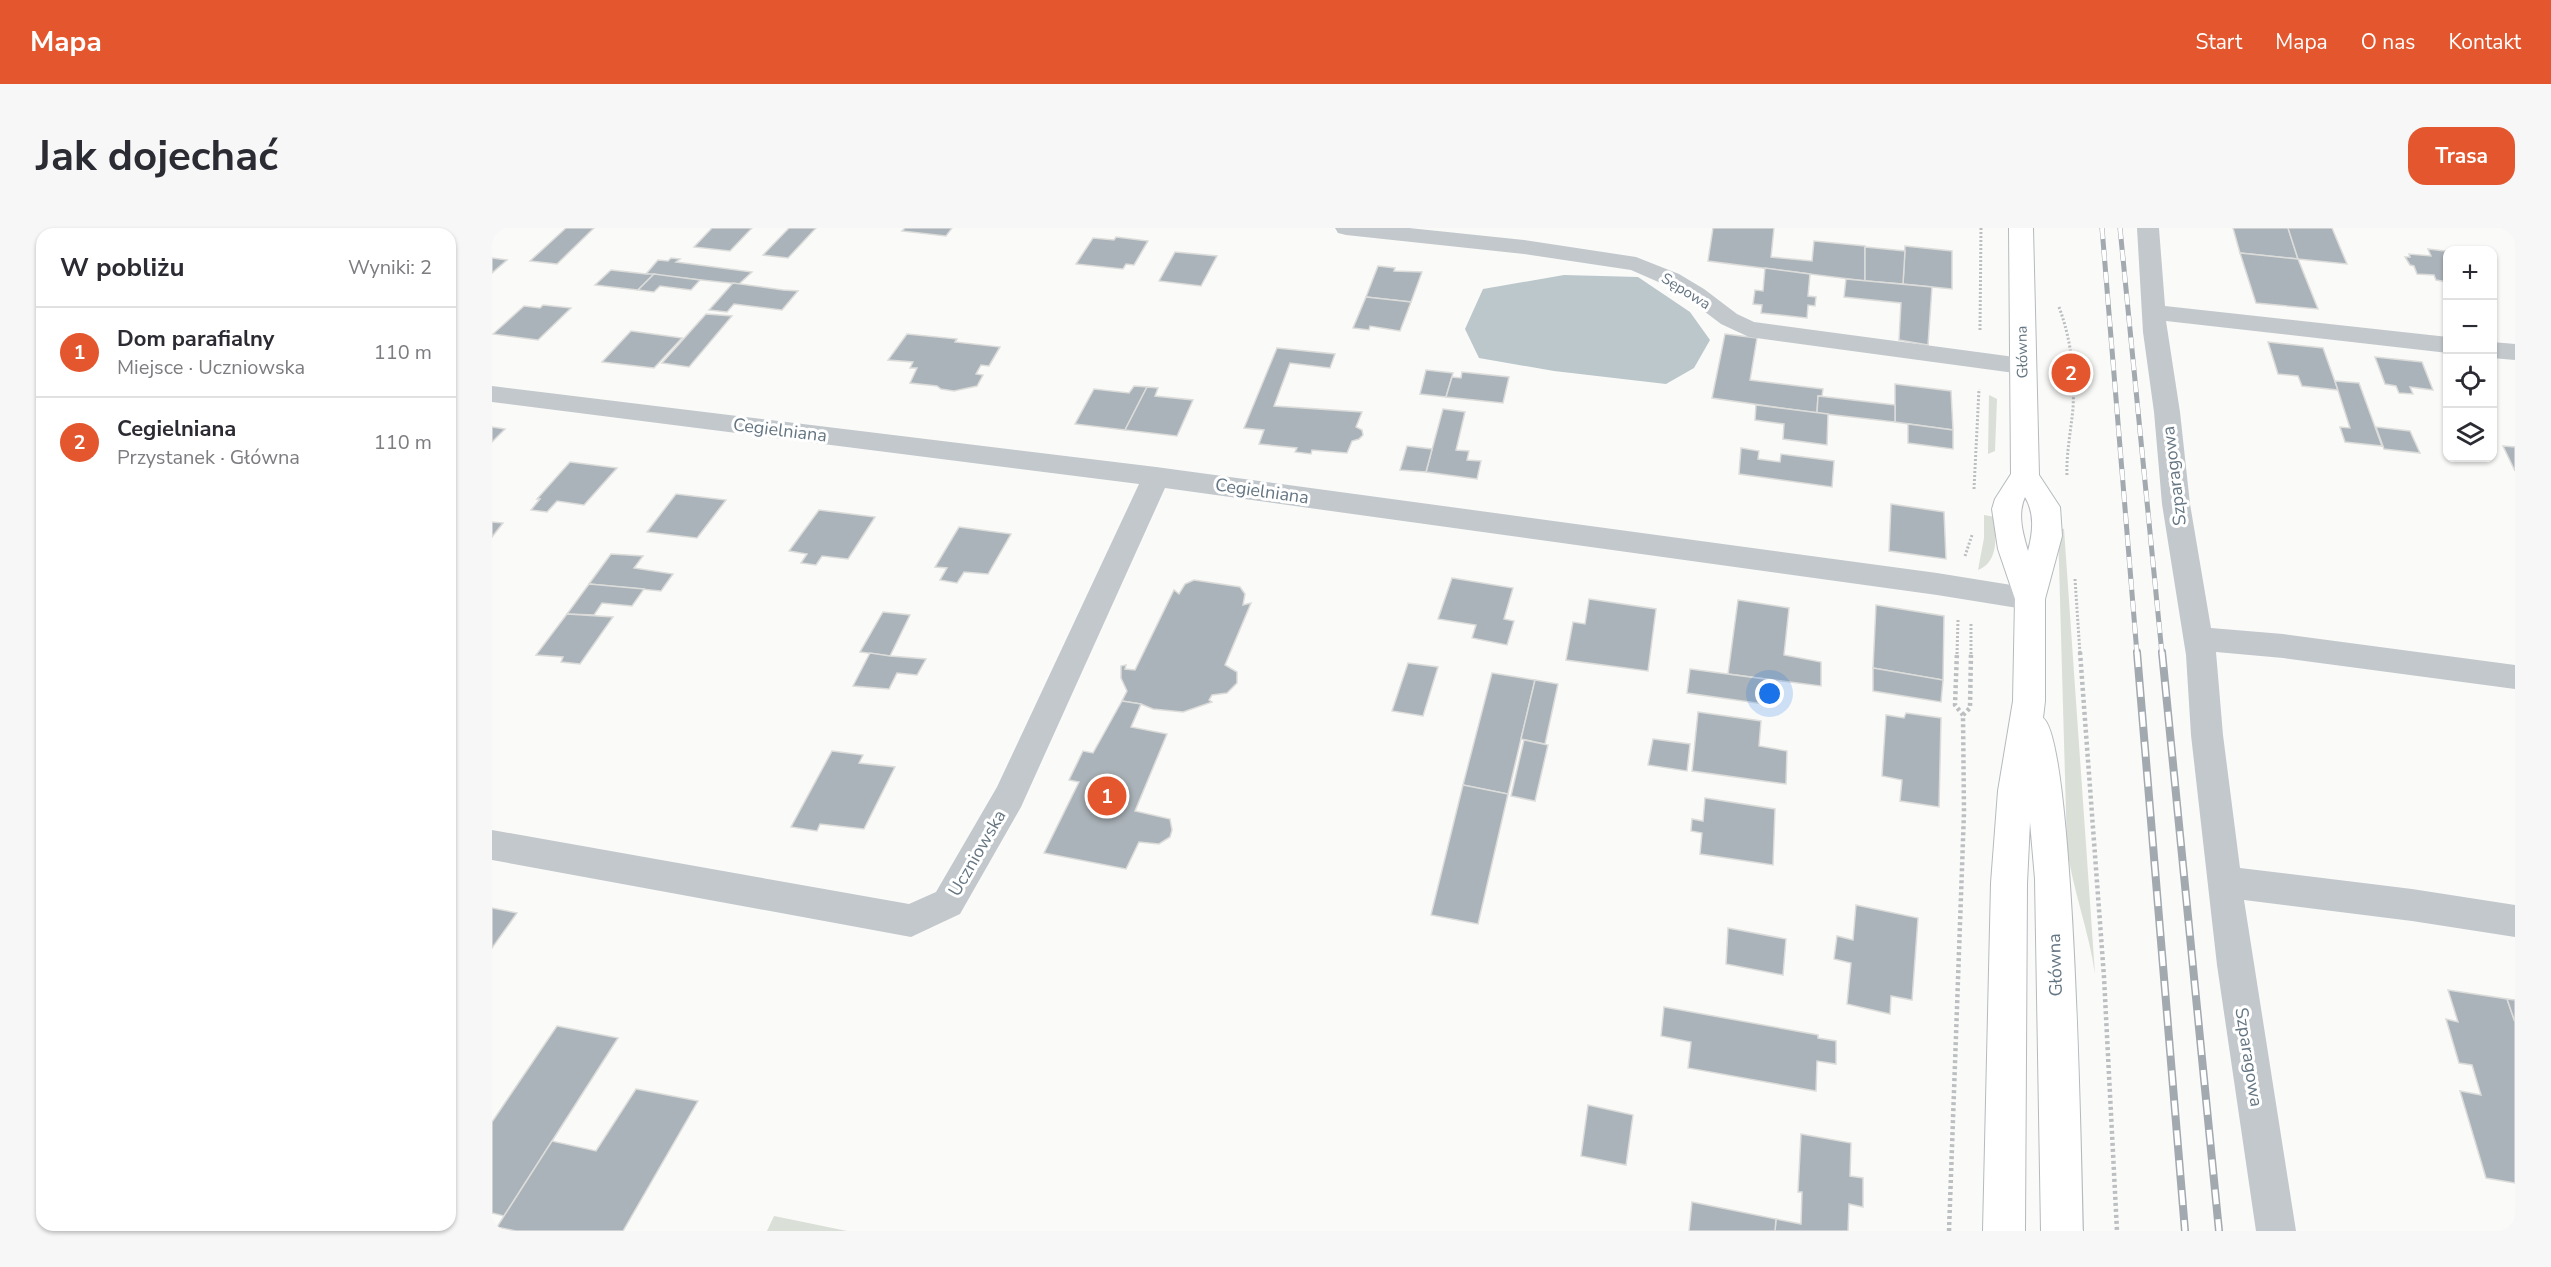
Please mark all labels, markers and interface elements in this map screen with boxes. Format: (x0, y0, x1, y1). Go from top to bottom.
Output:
text: Mapa (30, 23, 102, 61)
text: Start (2196, 28, 2242, 56)
text: Mapa (2275, 28, 2328, 56)
text: O nas (2361, 28, 2415, 56)
text: Kontakt (2448, 28, 2521, 56)
button: Trasa (2408, 127, 2515, 185)
text: Jak dojechać (36, 128, 278, 185)
map controls (2443, 246, 2497, 462)
button: + (2443, 246, 2497, 300)
text: W pobliżu (60, 250, 184, 285)
text: Wyniki: 2 (348, 254, 432, 281)
street label: Sępowa (1658, 268, 1714, 314)
button: − (2443, 300, 2497, 354)
text: Dom parafialny (117, 324, 274, 354)
street label: Główna (2012, 326, 2032, 378)
text: 1 (74, 339, 86, 366)
text: 110 m (374, 339, 432, 366)
pin: 2 (2052, 350, 2090, 396)
text: Miejsce · Uczniowska (117, 354, 305, 381)
button: locate (2443, 354, 2497, 408)
button: layers (2443, 408, 2497, 462)
street label: Cegielniana (732, 412, 828, 448)
text: Cegielniana (117, 414, 236, 444)
street label: Szparagowa (2156, 425, 2192, 527)
text: 2 (74, 429, 86, 456)
text: 110 m (374, 429, 432, 456)
text: Przystanek · Główna (117, 444, 300, 471)
street label: Cegielniana (1214, 473, 1310, 509)
your location (1755, 679, 1784, 708)
pin: 1 (1088, 774, 1126, 818)
street label: Uczniowska (943, 805, 1011, 901)
street label: Główna (2042, 933, 2068, 997)
street label: Szparagowa (2229, 1006, 2269, 1108)

